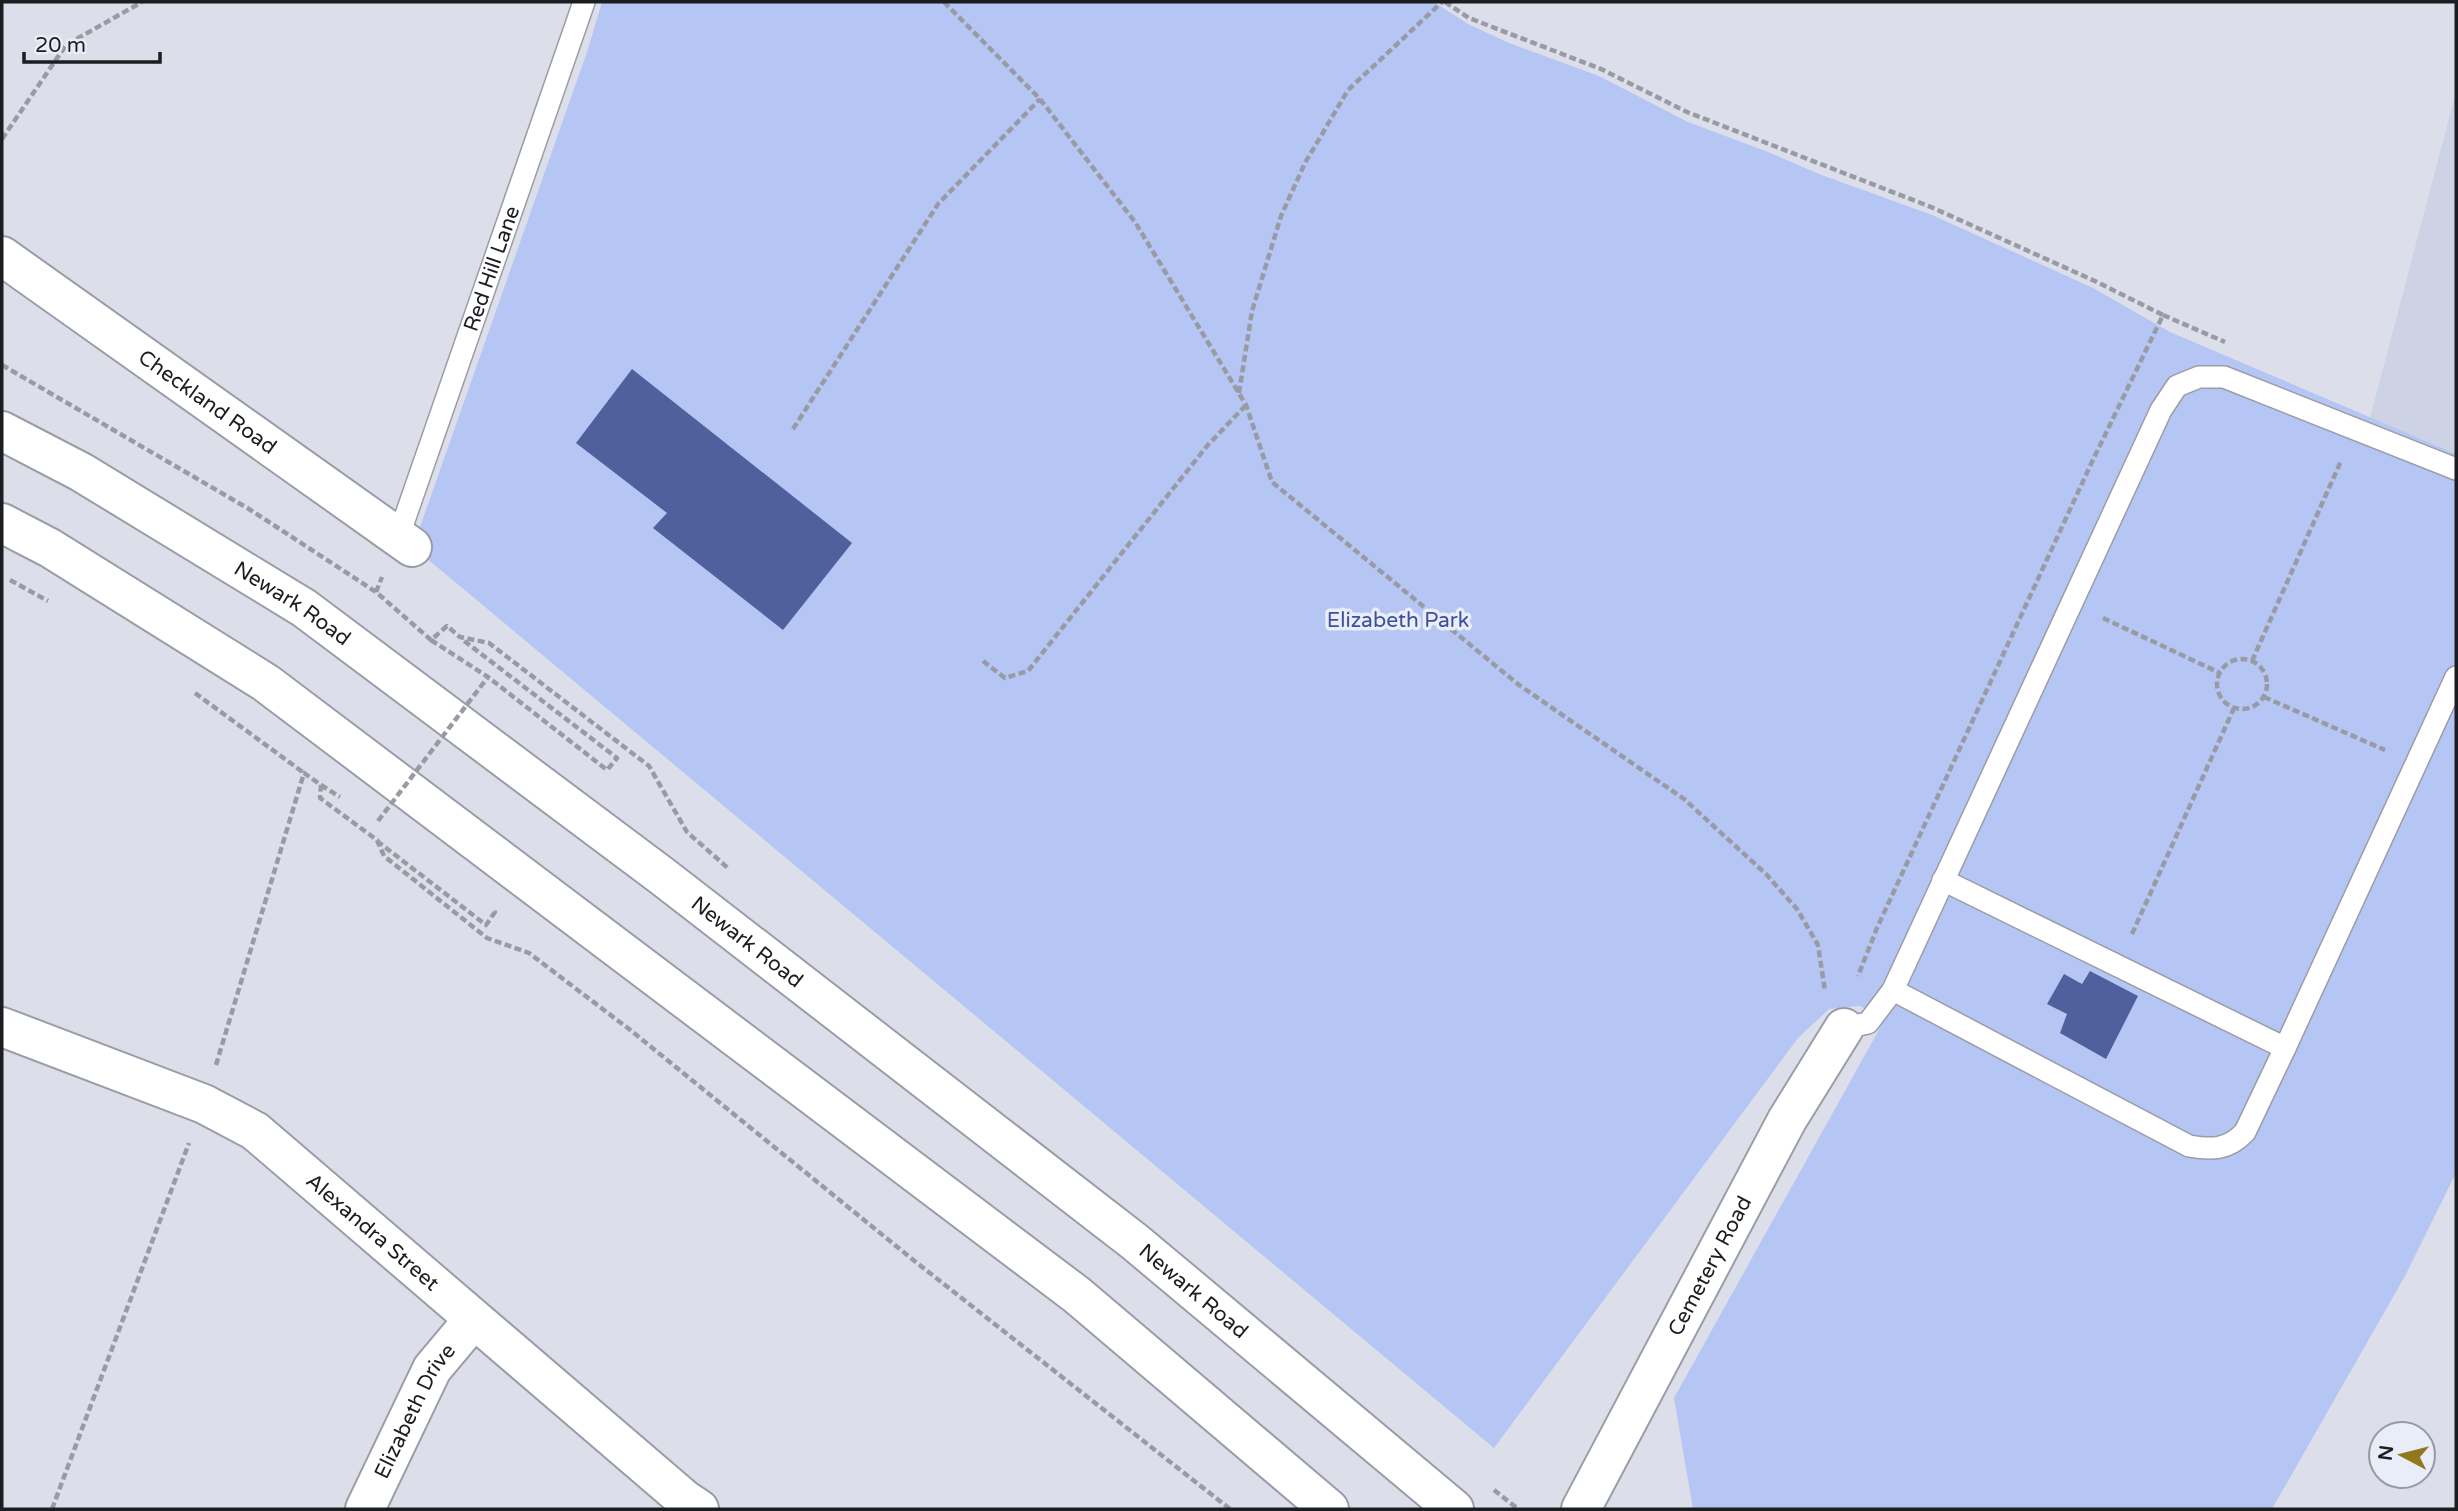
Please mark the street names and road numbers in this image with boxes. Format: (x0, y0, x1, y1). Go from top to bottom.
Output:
street label: Red Hill Lane (458, 203, 525, 335)
street label: Checkland Road (134, 344, 281, 459)
street label: Newark Road (230, 556, 356, 651)
street label: Newark Road (686, 891, 808, 993)
street label: Alexandra Street (301, 1168, 444, 1296)
street label: Cemetery Road (1662, 1192, 1757, 1340)
street label: Newark Road (1134, 1238, 1253, 1344)
street label: Elizabeth Drive (369, 1338, 461, 1483)

